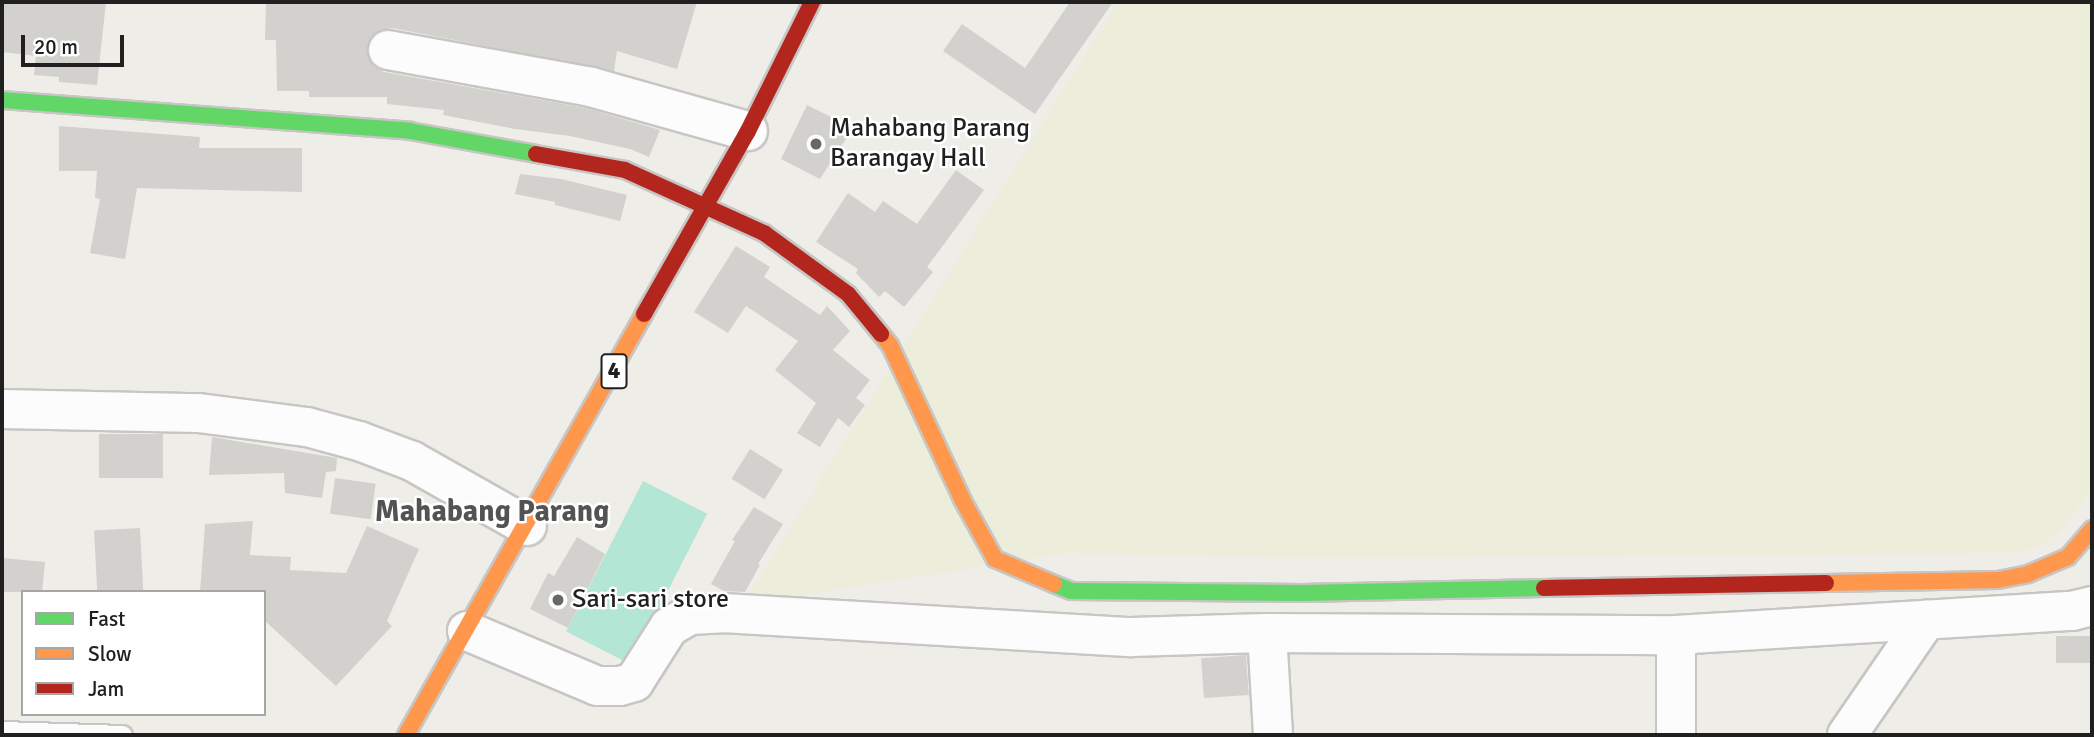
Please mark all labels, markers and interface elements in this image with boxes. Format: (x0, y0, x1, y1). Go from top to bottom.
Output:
scale bar (24, 21, 128, 65)
text: 20 m (34, 34, 78, 60)
place label: Mahabang Parang Barangay Hall (830, 113, 1030, 174)
marker: Mahabang Parang Barangay Hall (808, 136, 824, 152)
road number: 4 (600, 350, 628, 392)
district label: Mahabang Parang (375, 494, 609, 530)
place label: Sari-sari store (572, 584, 729, 616)
legend (21, 590, 266, 716)
marker: Sari-sari store (550, 592, 566, 608)
text: Fast (88, 606, 125, 632)
text: Slow (88, 641, 132, 667)
text: Jam (88, 676, 124, 702)

